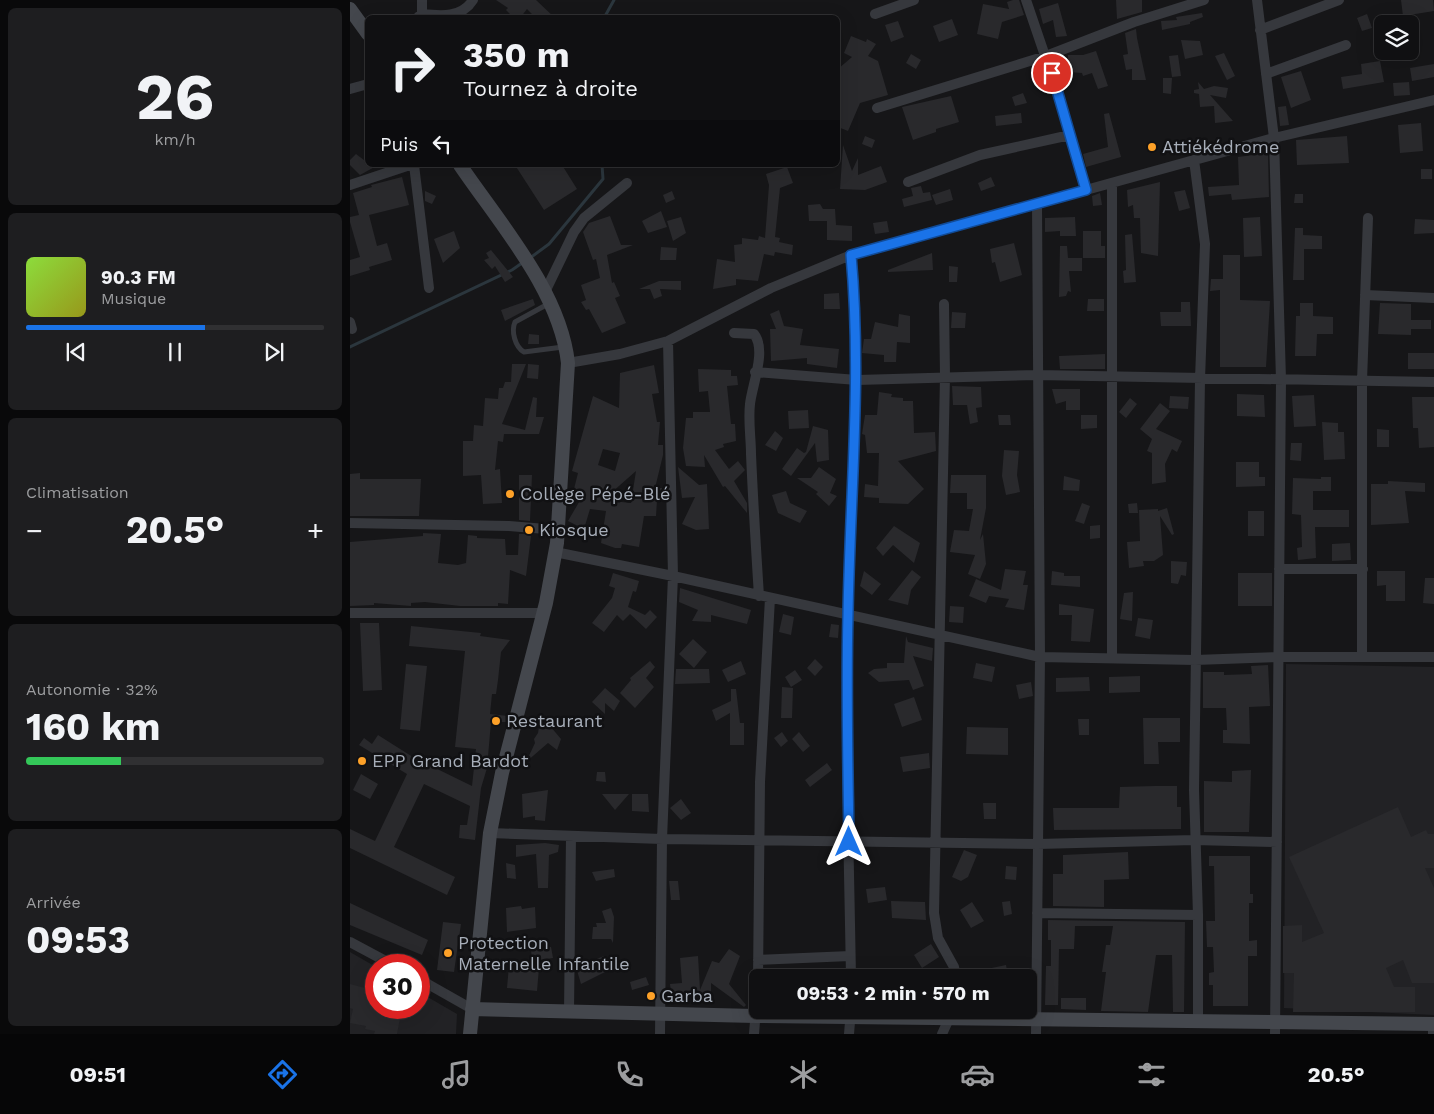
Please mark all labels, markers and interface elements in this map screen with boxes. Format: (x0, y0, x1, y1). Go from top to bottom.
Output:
map controls (1374, 15, 1419, 60)
button: layers (1374, 15, 1419, 60)
text: 350 m (463, 34, 570, 76)
icon: right (380, 35, 445, 100)
pin (1031, 52, 1073, 94)
text: 26 (136, 59, 214, 135)
icon: arrive (1038, 59, 1066, 87)
text: Tournez à droite (463, 76, 638, 101)
text: km/h (154, 130, 196, 149)
icon: left (428, 130, 456, 158)
text: Puis (380, 133, 418, 156)
place label: Attiékédrome (1162, 136, 1279, 157)
marker: Attiékédrome (1146, 141, 1158, 153)
text: 90.3 FM (101, 266, 176, 289)
text: Musique (101, 289, 166, 308)
icon: previous (62, 338, 90, 366)
icon: pause (161, 338, 189, 366)
icon: next (260, 338, 288, 366)
text: Climatisation (26, 483, 129, 502)
place label: Collège Pépé-Blé (520, 483, 670, 504)
marker: Collège Pépé-Blé (504, 488, 516, 500)
text: 20.5° (126, 508, 224, 552)
text: − (26, 514, 43, 547)
text: + (307, 514, 324, 547)
place label: Kiosque (539, 519, 609, 540)
marker: Kiosque (523, 524, 535, 536)
text: Autonomie · 32% (26, 680, 158, 699)
text: 160 km (26, 705, 161, 749)
place label: Restaurant (506, 710, 603, 731)
marker: Restaurant (490, 715, 502, 727)
place label: EPP Grand Bardot (372, 750, 529, 771)
marker: EPP Grand Bardot (356, 755, 368, 767)
position arrow (822, 815, 874, 867)
text: Arrivée (26, 893, 81, 912)
text: 09:53 (26, 918, 130, 962)
place label: Protection Maternelle Infantile (458, 932, 630, 974)
marker: Protection Maternelle Infantile (442, 947, 454, 959)
speed limit sign: 30 (365, 954, 430, 1019)
text: 09:53 · 2 min · 570 m (796, 982, 990, 1005)
place label: Garba (661, 985, 713, 1006)
marker: Garba (645, 990, 657, 1002)
icon: directions (265, 1057, 300, 1092)
icon: music (439, 1057, 474, 1092)
icon: phone (612, 1057, 647, 1092)
icon: climate (786, 1057, 821, 1092)
icon: car (960, 1057, 995, 1092)
icon: filters (1134, 1057, 1169, 1092)
text: 09:51 (69, 1062, 126, 1087)
text: 20.5° (1307, 1062, 1365, 1087)

